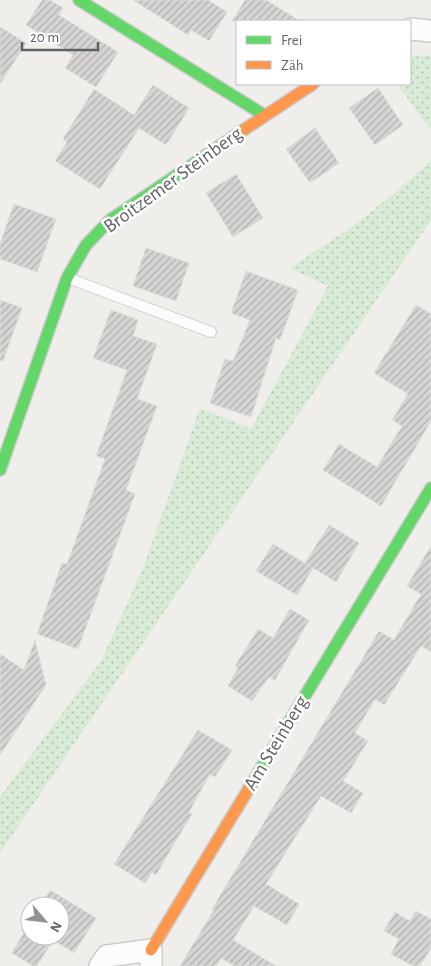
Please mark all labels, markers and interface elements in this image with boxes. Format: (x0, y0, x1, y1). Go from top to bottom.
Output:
scale bar (22, 20, 99, 52)
legend (236, 20, 411, 85)
text: 20 m (30, 30, 59, 45)
text: Frei (281, 33, 302, 48)
text: Zäh (281, 58, 304, 73)
street label: Broitzemer Steinberg (100, 123, 246, 237)
street label: Am Steinberg (240, 692, 312, 794)
north arrow (20, 896, 70, 946)
text: N (47, 919, 64, 934)

